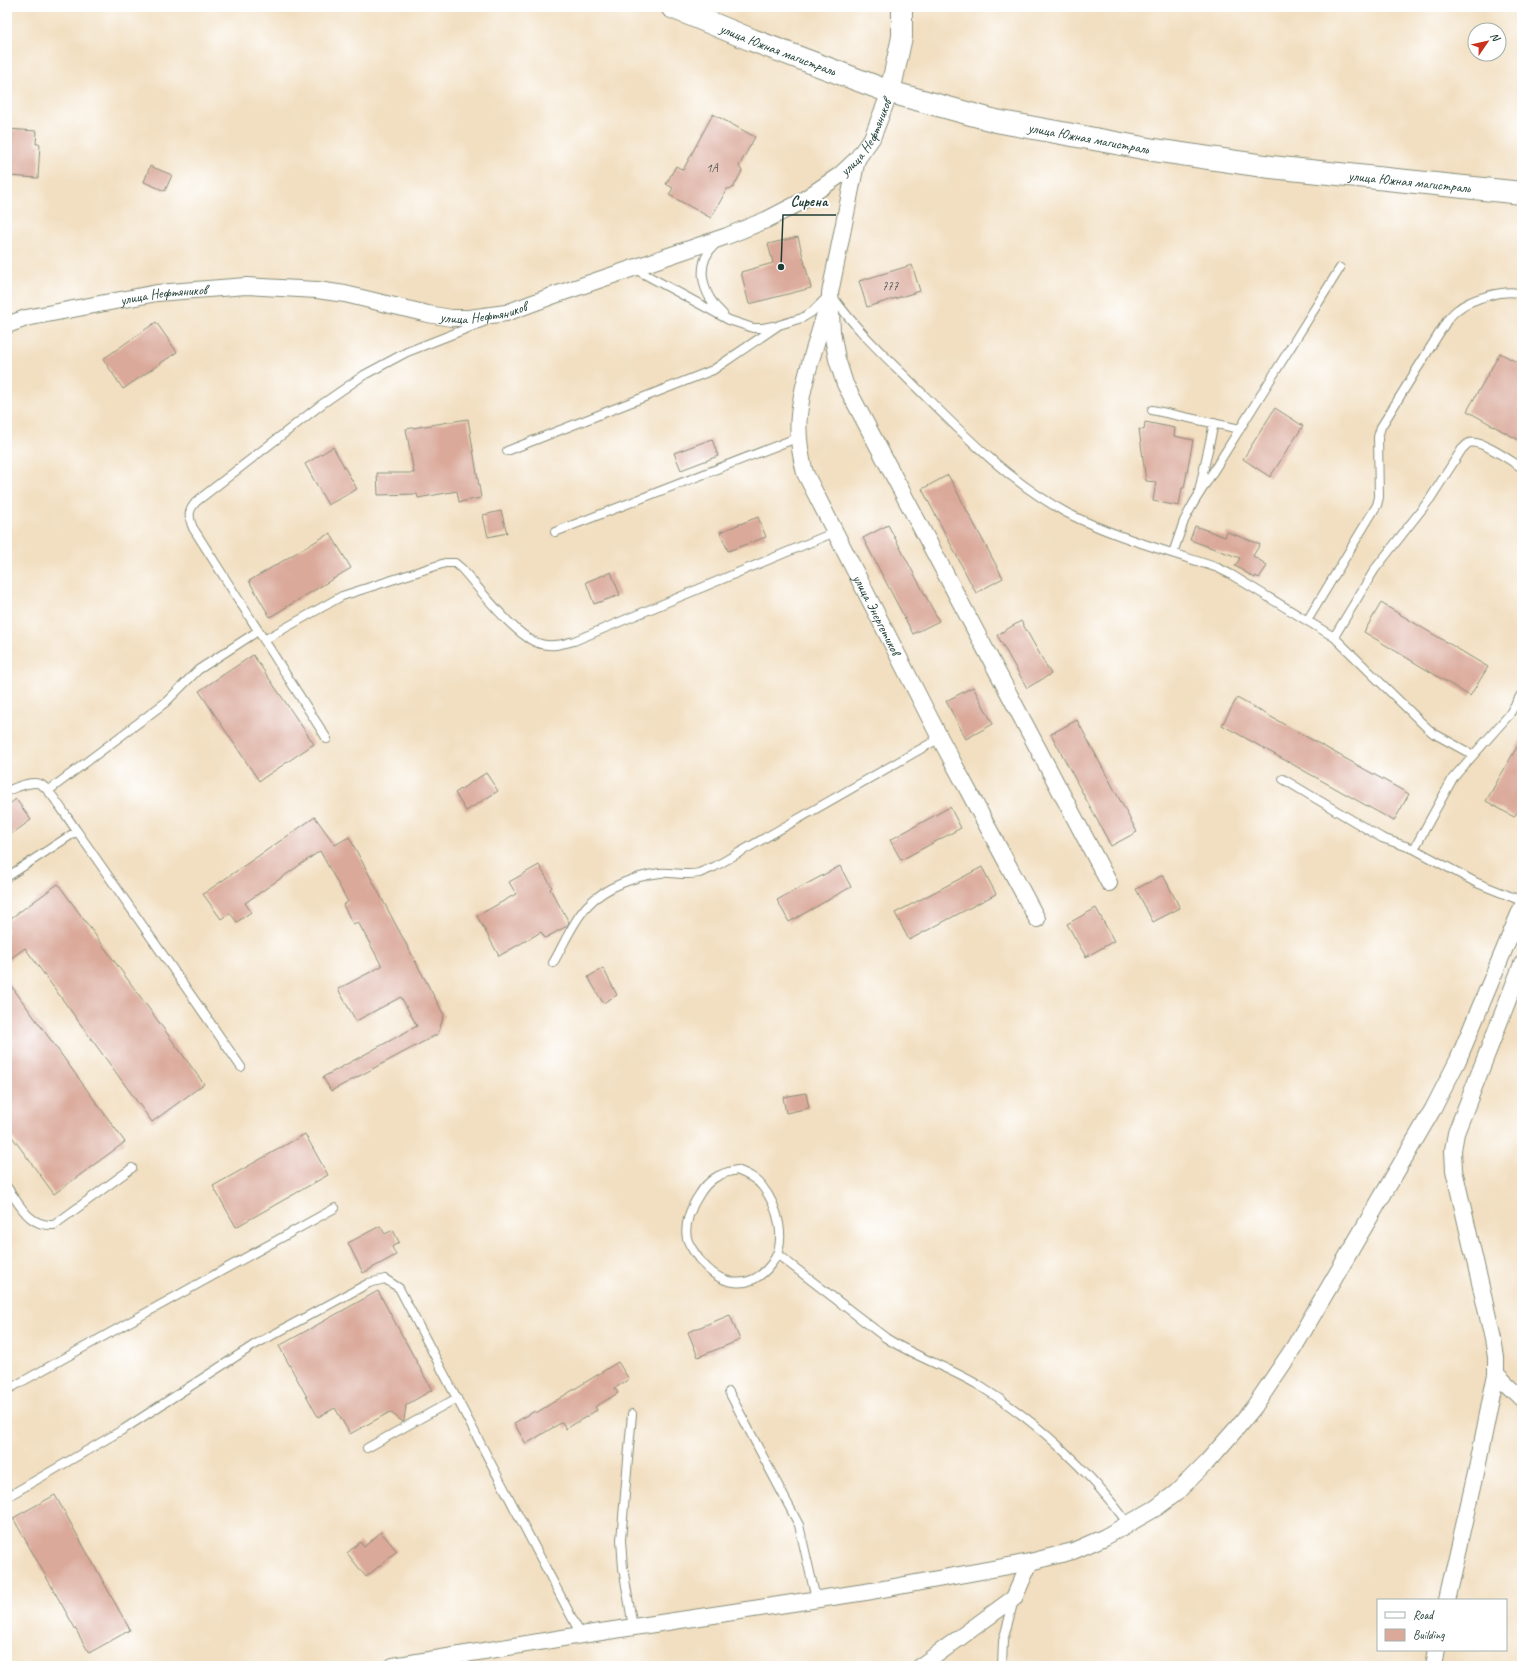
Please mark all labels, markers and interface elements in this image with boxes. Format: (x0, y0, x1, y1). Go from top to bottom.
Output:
street label: улица Южная магистраль (717, 19, 839, 80)
north arrow (1467, 22, 1507, 62)
text: N (1488, 30, 1504, 45)
street label: улица Нефтяников (836, 93, 896, 180)
street label: улица Южная магистраль (1026, 118, 1151, 158)
house number: 1А (706, 160, 719, 176)
street label: улица Южная магистраль (1347, 166, 1472, 196)
callout: Сирена (783, 188, 836, 215)
text: Сирена (791, 192, 829, 211)
house number: 777 (882, 278, 899, 294)
street label: улица Нефтяников (118, 280, 211, 309)
street label: улица Нефтяников (438, 296, 532, 327)
street label: улица Энергетиков (849, 570, 906, 660)
legend (1377, 1599, 1507, 1651)
text: Road (1413, 1607, 1435, 1623)
text: Building (1413, 1627, 1445, 1643)

